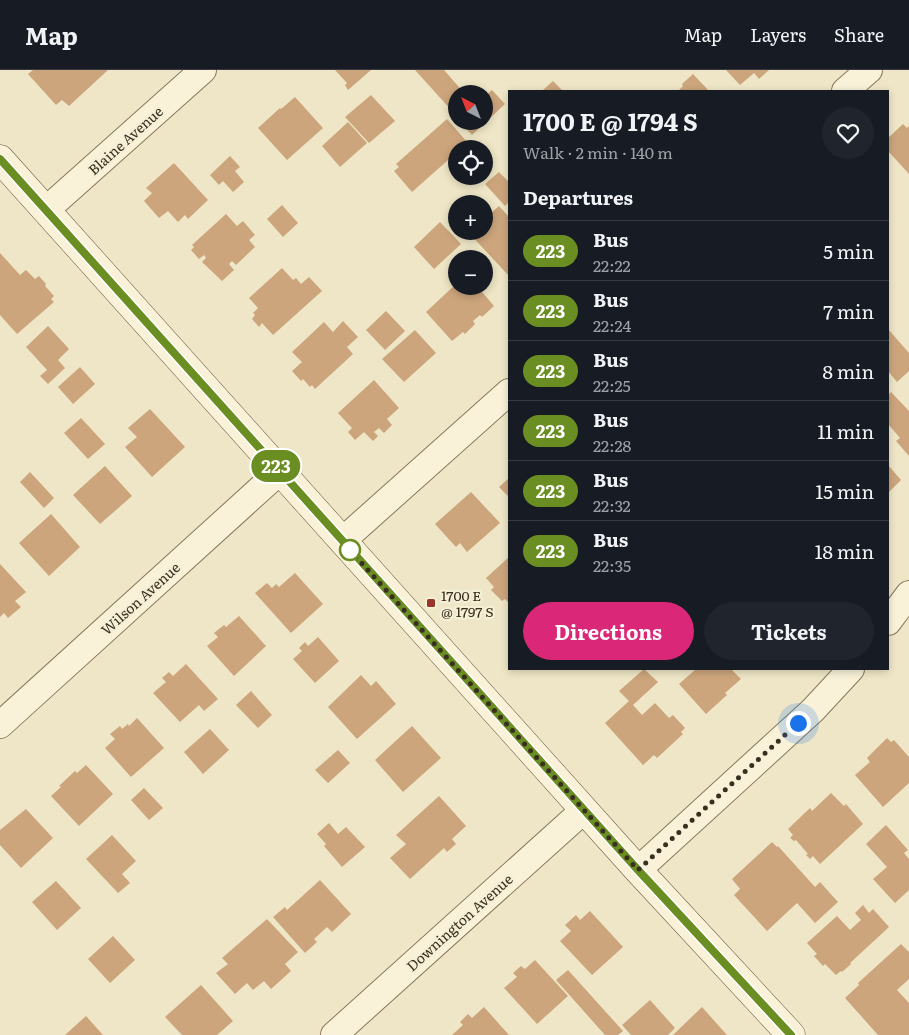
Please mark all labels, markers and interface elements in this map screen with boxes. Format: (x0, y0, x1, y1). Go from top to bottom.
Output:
text: Map (25, 17, 78, 52)
text: Map (684, 21, 722, 48)
text: Layers (750, 21, 806, 48)
text: Share (834, 21, 884, 48)
north arrow (448, 85, 492, 130)
map controls (448, 85, 493, 295)
street label: Blaine Avenue (83, 101, 167, 179)
text: 1700 E @ 1794 S (523, 103, 698, 138)
button: heart (822, 107, 874, 159)
button: locate (448, 140, 493, 185)
text: Walk · 2 min · 140 m (523, 140, 673, 164)
text: Departures (523, 183, 633, 211)
button: + (448, 195, 493, 240)
text: Bus (593, 225, 628, 253)
text: 223 (536, 237, 565, 264)
text: 5 min (823, 237, 874, 265)
button: − (448, 250, 493, 295)
text: 22:22 (593, 253, 631, 277)
text: Bus (593, 285, 628, 313)
text: 223 (536, 297, 565, 324)
text: 7 min (823, 297, 874, 325)
text: 22:24 (593, 313, 631, 337)
text: Bus (593, 345, 628, 373)
text: 223 (536, 357, 565, 384)
text: 8 min (822, 357, 874, 385)
text: 22:25 (593, 373, 631, 397)
text: Bus (593, 405, 628, 433)
text: 223 (536, 417, 565, 444)
text: 11 min (817, 417, 874, 445)
text: 22:28 (593, 433, 631, 457)
line badge: 223 (247, 450, 305, 482)
text: 223 (261, 452, 291, 479)
text: Bus (593, 465, 628, 493)
text: 223 (536, 477, 565, 504)
text: 15 min (815, 477, 874, 505)
text: 22:32 (593, 493, 631, 517)
text: Bus (593, 525, 628, 553)
text: 223 (536, 537, 565, 564)
text: 18 min (815, 537, 874, 565)
unlabelled marker (339, 539, 361, 561)
text: 22:35 (593, 553, 631, 577)
street label: Wilson Avenue (96, 557, 184, 639)
place label: 1700 E @ 1797 S (441, 585, 494, 621)
marker: 1700 E @ 1797 S (425, 597, 437, 609)
button: Directions (523, 602, 694, 660)
button: Tickets (704, 602, 874, 660)
your location (786, 711, 811, 736)
street label: Downington Avenue (402, 869, 516, 975)

